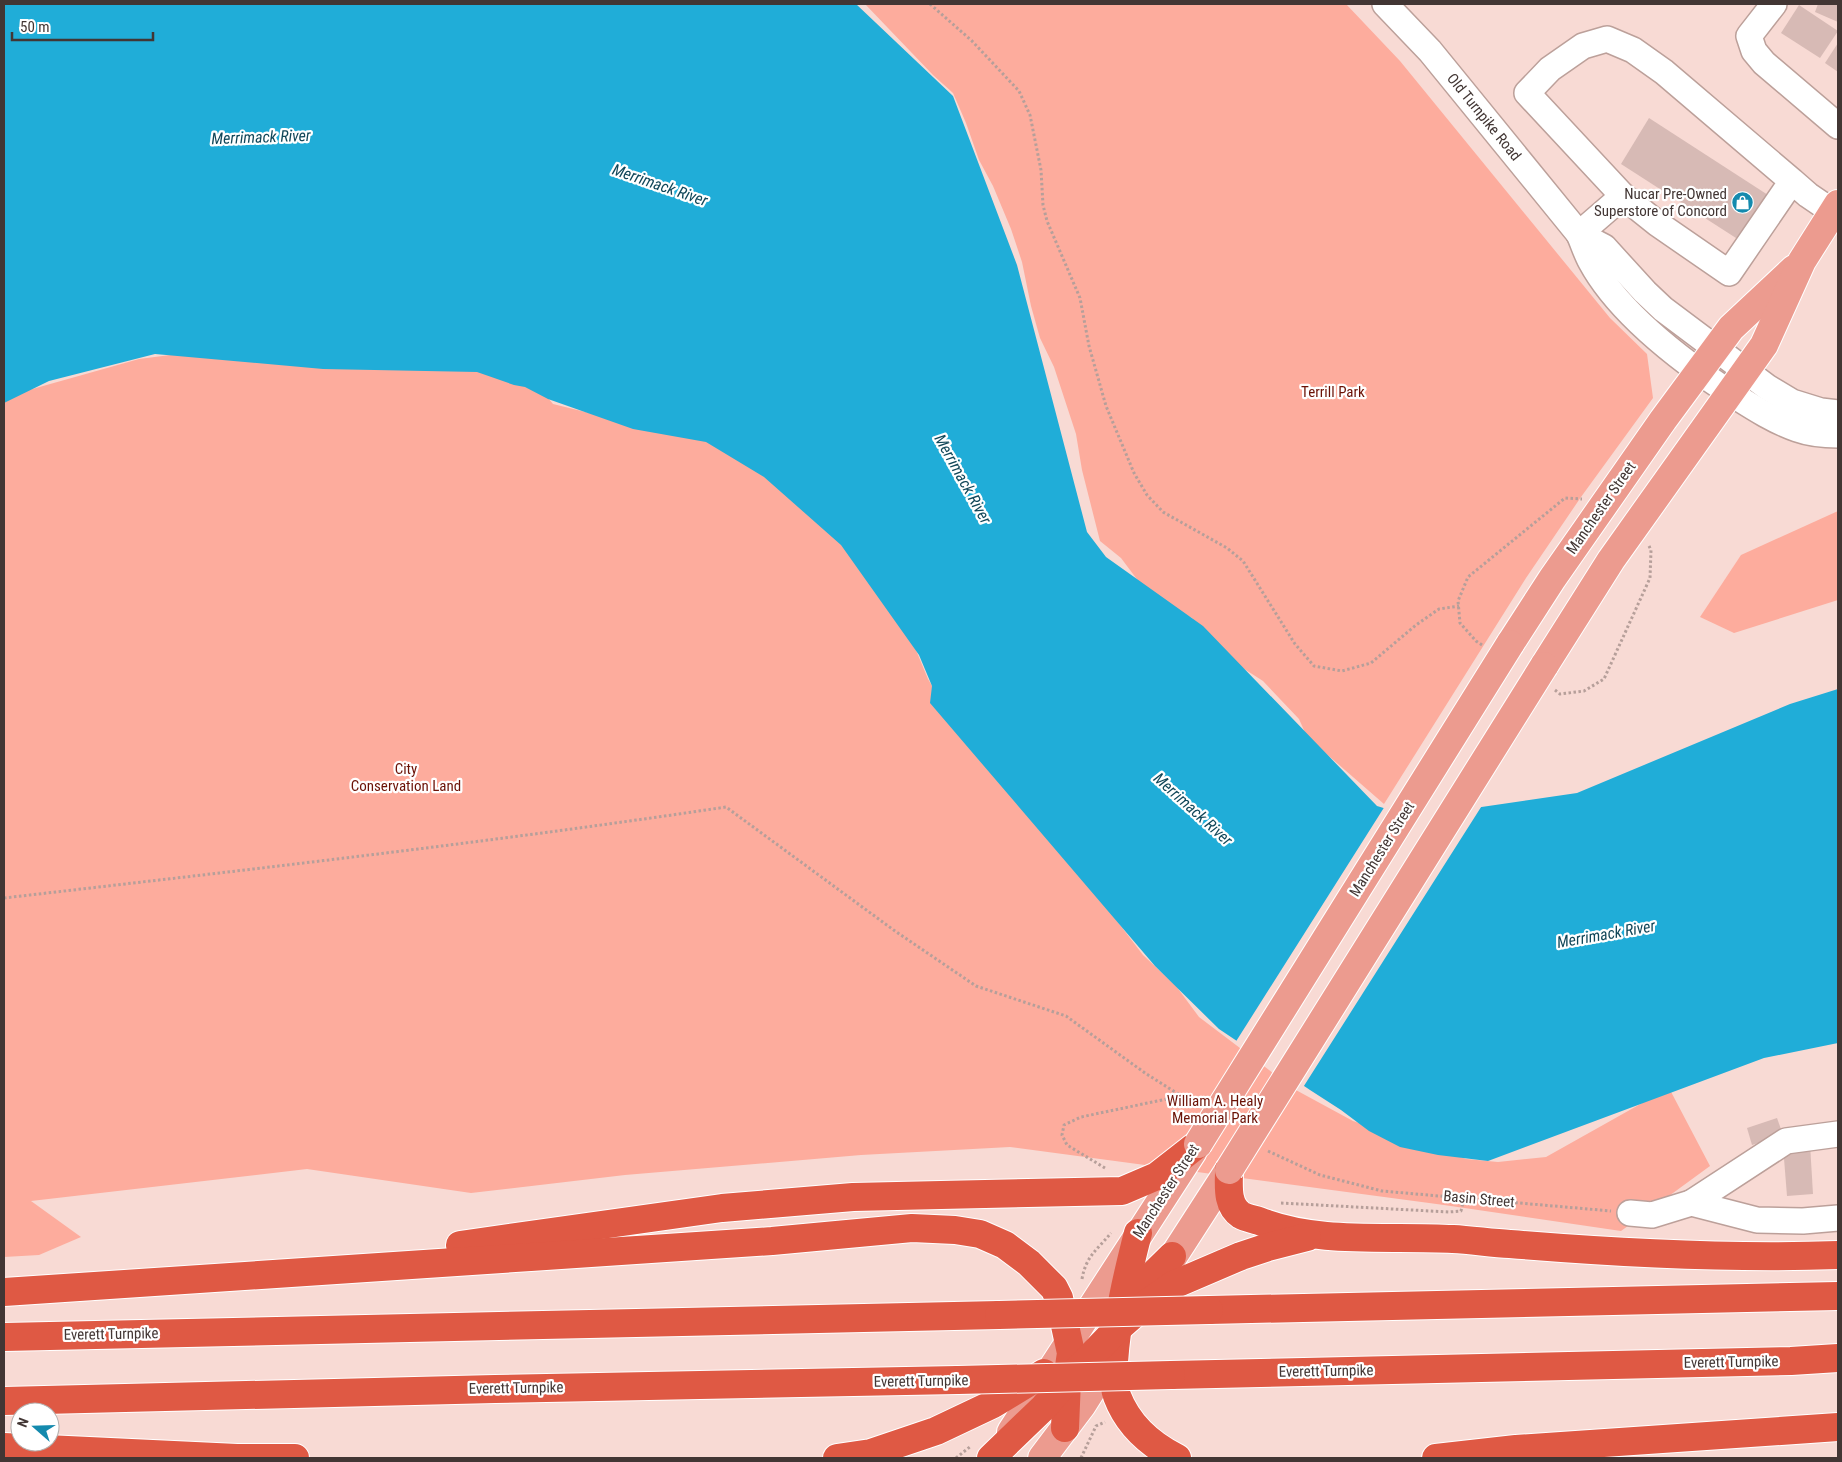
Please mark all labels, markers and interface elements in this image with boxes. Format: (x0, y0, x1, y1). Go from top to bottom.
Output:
scale bar (12, 10, 154, 42)
text: 50 m (20, 18, 50, 36)
street label: Old Turnpike Road (1443, 70, 1525, 164)
water label: Merrimack River (211, 126, 312, 148)
water label: Merrimack River (610, 160, 711, 211)
place label: Nucar Pre-Owned Superstore of Concord (1594, 185, 1727, 220)
shop icon: Nucar Pre-Owned Superstore of Concord (1731, 191, 1755, 215)
park label: Terrill Park (1301, 383, 1365, 401)
water label: Merrimack River (931, 431, 996, 528)
street label: Manchester Street (1563, 458, 1639, 558)
park label: City Conservation Land (351, 760, 461, 795)
water label: Merrimack River (1150, 769, 1237, 850)
street label: Manchester Street (1346, 798, 1418, 900)
water label: Merrimack River (1555, 916, 1658, 952)
park label: William A. Healy Memorial Park (1167, 1092, 1263, 1127)
street label: Manchester Street (1129, 1141, 1203, 1241)
street label: Basin Street (1443, 1187, 1515, 1211)
street label: Everett Turnpike (63, 1324, 159, 1344)
street label: Everett Turnpike (1683, 1352, 1779, 1372)
street label: Everett Turnpike (1278, 1361, 1374, 1381)
street label: Everett Turnpike (873, 1371, 969, 1391)
street label: Everett Turnpike (468, 1378, 564, 1398)
north arrow (10, 1402, 60, 1452)
text: N (14, 1416, 32, 1429)

